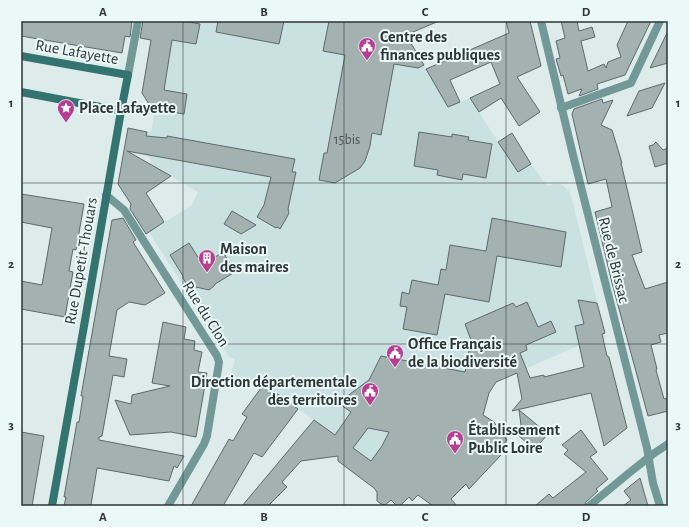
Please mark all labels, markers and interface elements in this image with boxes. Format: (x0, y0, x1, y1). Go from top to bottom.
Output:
text: A (99, 6, 107, 19)
text: B (260, 6, 268, 19)
text: C (422, 6, 429, 19)
text: D (582, 6, 591, 19)
place label: Centre des finances publiques (380, 29, 500, 63)
public building icon: Centre des finances publiques (357, 36, 377, 61)
street label: Rue Lafayette (34, 37, 120, 68)
text: 1 (9, 97, 13, 110)
text: 1 (676, 97, 680, 110)
place icon: Place Lafayette (56, 98, 76, 123)
place label: Place Lafayette (79, 100, 176, 117)
house number: 15bis (334, 133, 360, 147)
street label: Rue Dupetit-Thouars (62, 196, 100, 326)
street label: Rue de Brissac (596, 215, 632, 305)
place label: Maison des maires (220, 241, 289, 275)
building icon: Maison des maires (197, 248, 217, 273)
text: 2 (8, 258, 14, 271)
text: 2 (675, 258, 681, 271)
street label: Rue du Clon (180, 278, 232, 350)
place label: Office Français de la biodiversité (408, 336, 517, 370)
public building icon: Office Français de la biodiversité (385, 343, 405, 368)
place label: Direction départementale des territoires (191, 374, 357, 408)
public building icon: Direction départementale des territoires (360, 381, 380, 406)
text: 3 (8, 419, 14, 432)
place label: Établissement Public Loire (468, 419, 561, 456)
text: 3 (675, 419, 681, 432)
public building icon: Établissement Public Loire (445, 429, 465, 454)
text: A (99, 511, 107, 524)
text: B (260, 511, 268, 524)
text: C (422, 511, 429, 524)
text: D (582, 511, 591, 524)

